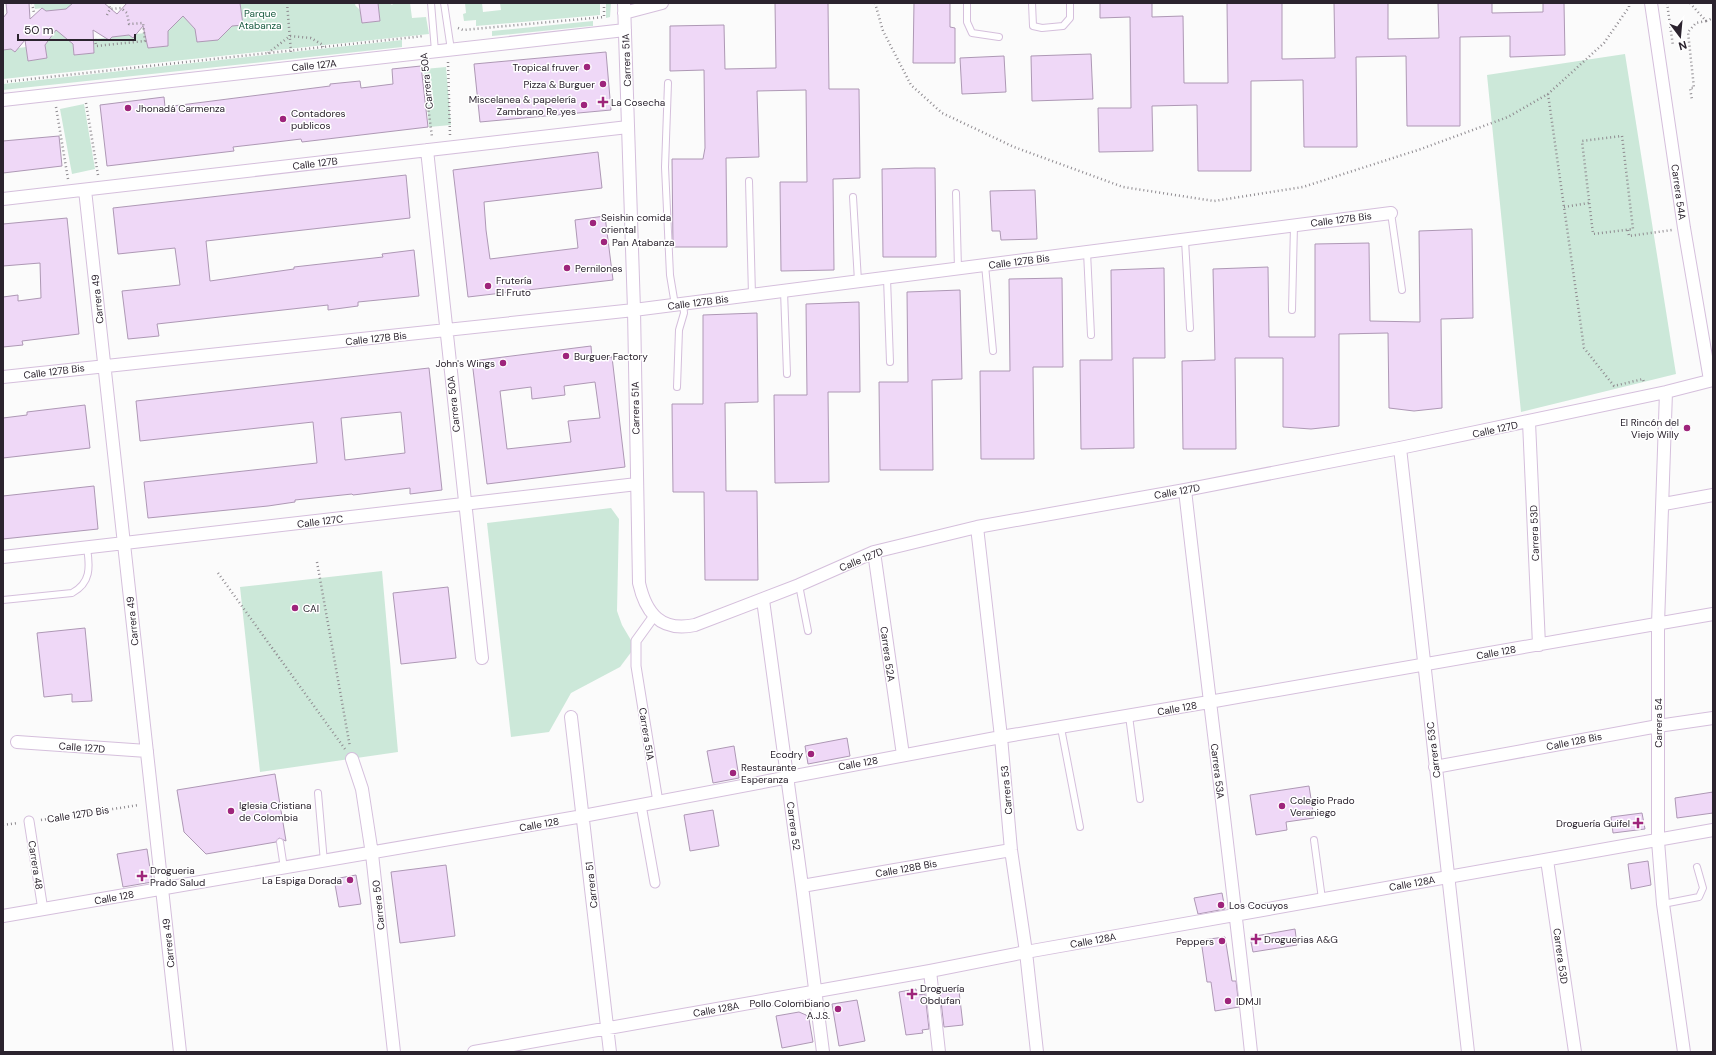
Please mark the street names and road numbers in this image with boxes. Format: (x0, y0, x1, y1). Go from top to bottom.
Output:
street label: Carrera 51A (619, 33, 634, 87)
street label: Carrera 50A (417, 52, 436, 110)
street label: Calle 127A (291, 57, 338, 74)
street label: Calle 127B (292, 154, 338, 173)
street label: Carrera 54A (1668, 163, 1689, 221)
street label: Calle 127B Bis (1310, 209, 1372, 230)
street label: Calle 127B Bis (988, 251, 1050, 272)
street label: Carrera 49 (88, 274, 107, 324)
street label: Calle 127B Bis (667, 292, 729, 313)
street label: Calle 127B Bis (345, 329, 407, 348)
street label: Calle 127B Bis (23, 361, 85, 382)
street label: Carrera 50A (444, 375, 463, 433)
street label: Carrera 51A (629, 381, 642, 435)
street label: Calle 127D (1471, 418, 1519, 441)
street label: Calle 127D (1153, 481, 1201, 502)
street label: Carrera 53D (1527, 505, 1542, 561)
street label: Calle 127C (296, 512, 344, 531)
street label: Calle 127D (837, 545, 885, 574)
street label: Carrera 49 (123, 596, 142, 646)
street label: Carrera 52A (877, 626, 898, 683)
street label: Calle 128 (1475, 643, 1517, 662)
street label: Carrera 54 (1652, 698, 1665, 748)
street label: Calle 128 (1156, 699, 1198, 718)
street label: Carrera 51A (636, 707, 657, 762)
street label: Carrera 53C (1424, 721, 1443, 779)
street label: Calle 128 Bis (1545, 730, 1603, 753)
street label: Calle 127D (58, 739, 106, 756)
street label: Carrera 53A (1208, 743, 1227, 800)
street label: Calle 128 (837, 754, 879, 773)
street label: Carrera 53 (998, 765, 1015, 815)
street label: Carrera 52 (784, 801, 803, 851)
street label: Calle 127D Bis (46, 803, 110, 826)
street label: Calle 128 (518, 815, 560, 834)
street label: Carrera 48 (25, 840, 46, 891)
street label: Calle 128B Bis (874, 857, 938, 880)
street label: Carrera 51 (583, 861, 600, 909)
street label: Calle 128A (1388, 873, 1436, 894)
street label: Carrera 50 (369, 879, 388, 931)
street label: Calle 128 (93, 888, 135, 907)
street label: Carrera 49 (159, 918, 178, 968)
street label: Carrera 53D (1550, 927, 1571, 985)
street label: Calle 128A (1069, 930, 1117, 951)
street label: Calle 128A (692, 999, 740, 1020)

